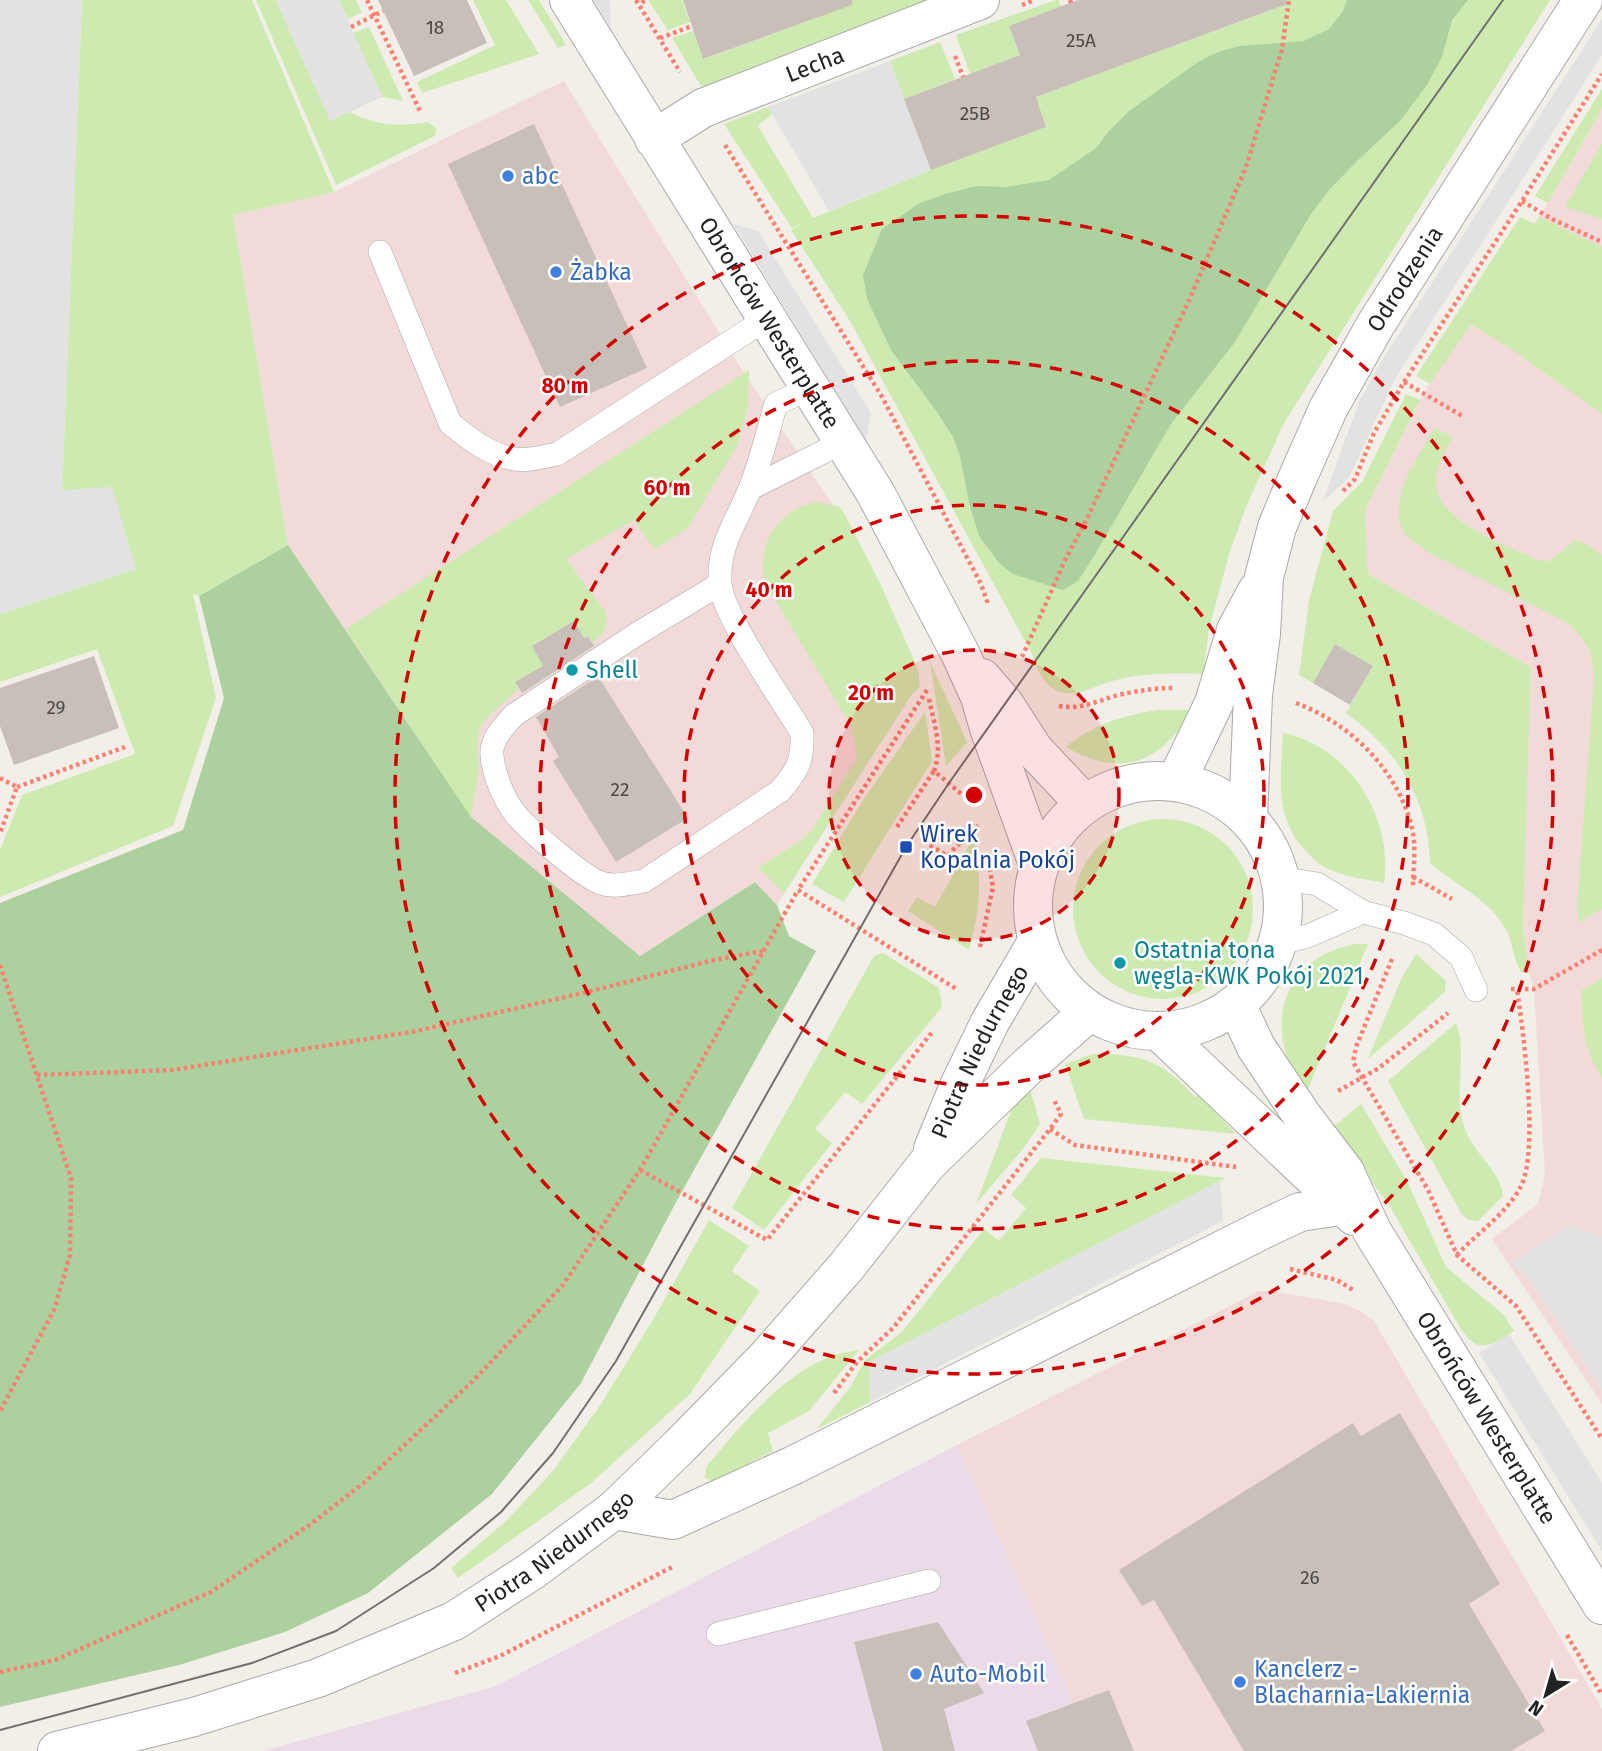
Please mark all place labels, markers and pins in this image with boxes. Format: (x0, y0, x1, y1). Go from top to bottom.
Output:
place label: abc (522, 162, 559, 190)
marker: abc (500, 168, 516, 184)
place label: Żabka (570, 258, 632, 286)
marker: Żabka (548, 264, 564, 280)
place label: Shell (586, 656, 638, 684)
marker: Shell (564, 662, 580, 678)
centre of rings (962, 783, 986, 807)
place label: Wirek Kopalnia Pokój (920, 820, 1075, 874)
marker: Wirek Kopalnia Pokój (898, 839, 914, 855)
place label: Ostatnia tona węgla-KWK Pokój 2021 (1134, 936, 1364, 990)
marker: Ostatnia tona węgla-KWK Pokój 2021 (1112, 955, 1128, 971)
place label: Kanclerz - Blacharnia-Lakiernia (1254, 1655, 1470, 1709)
place label: Auto-Mobil (930, 1660, 1046, 1688)
marker: Auto-Mobil (908, 1666, 924, 1682)
marker: Kanclerz - Blacharnia-Lakiernia (1232, 1674, 1248, 1690)

